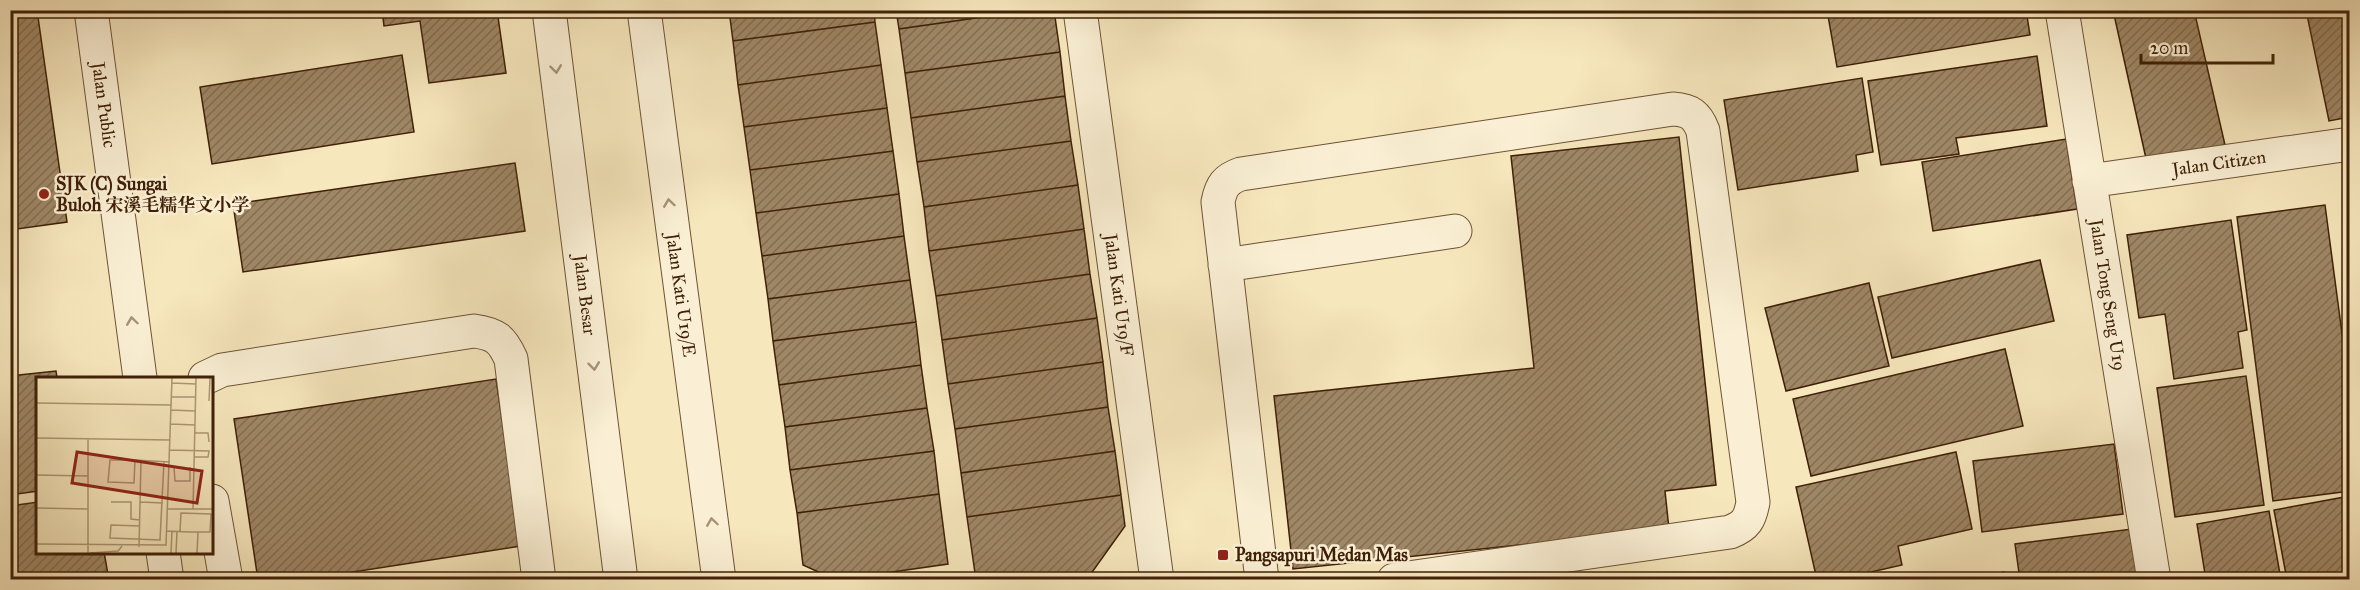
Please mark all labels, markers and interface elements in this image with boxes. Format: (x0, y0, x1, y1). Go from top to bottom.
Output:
scale bar (2141, 27, 2273, 65)
text: 20 m (2150, 37, 2188, 59)
street label: Jalan Public (86, 59, 121, 150)
one-way arrow (550, 64, 562, 73)
street label: Jalan Citizen (2169, 145, 2268, 182)
place label: SJK (C) Sungai Buloh 宋溪毛糯华文小学 (56, 173, 249, 216)
marker: SJK (C) Sungai Buloh 宋溪毛糯华文小学 (37, 187, 51, 201)
one-way arrow (664, 199, 676, 208)
street label: Jalan Tong Seng U19 (2084, 216, 2131, 373)
street label: Jalan Kati U19/E (660, 230, 701, 359)
street label: Jalan Kati U19/F (1098, 230, 1139, 358)
street label: Jalan Besar (568, 252, 601, 337)
one-way arrow (127, 316, 139, 325)
one-way arrow (587, 362, 600, 371)
inset map (36, 377, 213, 554)
one-way arrow (706, 517, 718, 526)
place label: Pangsapuri Medan Mas (1235, 544, 1408, 567)
marker: Pangsapuri Medan Mas (1216, 548, 1230, 562)

